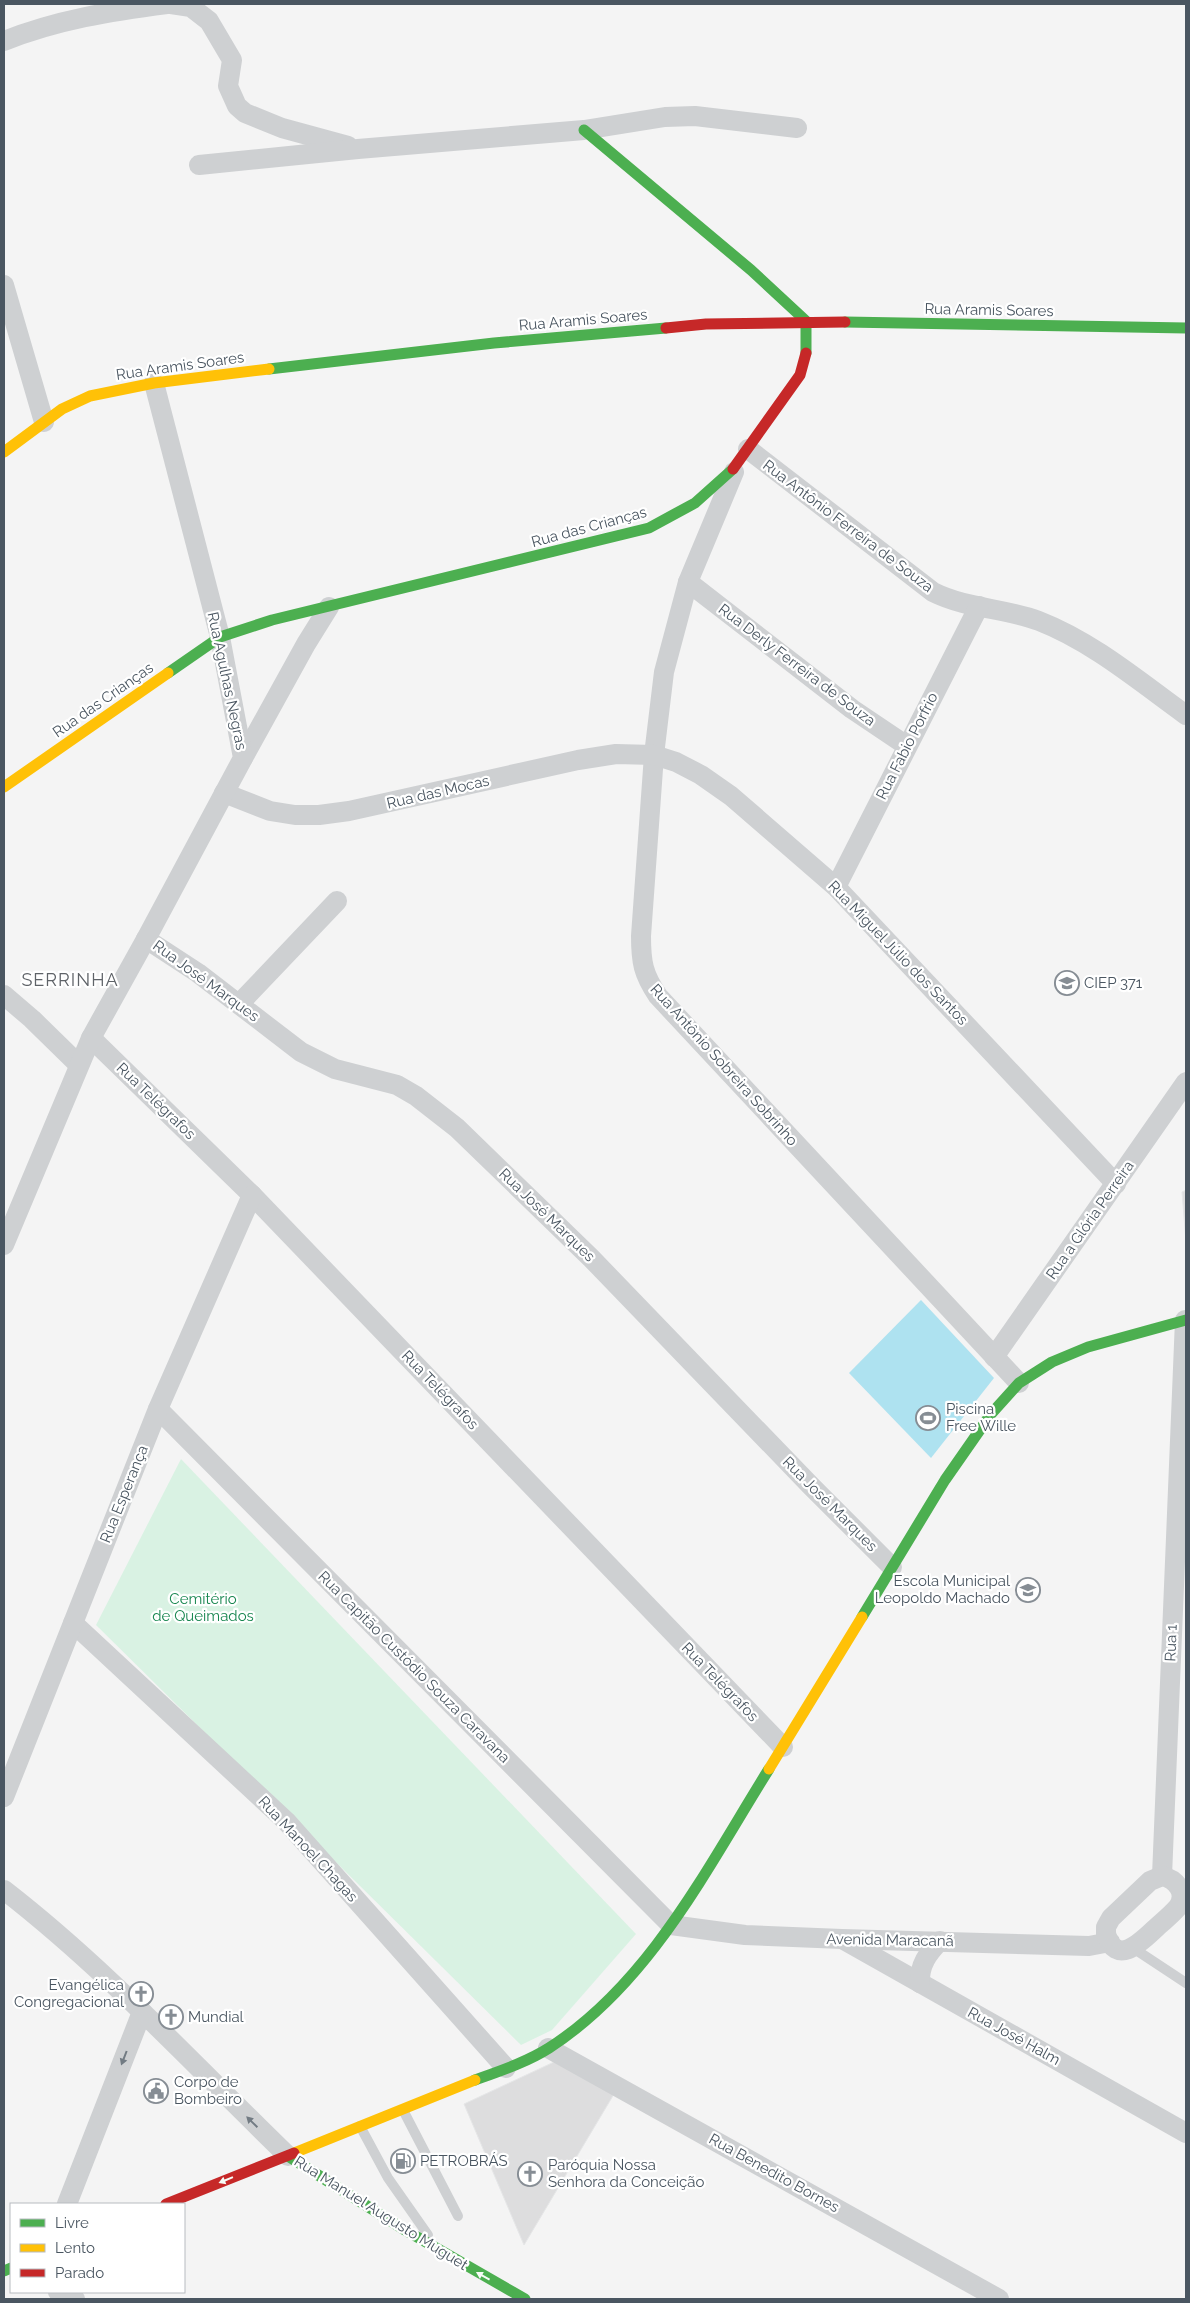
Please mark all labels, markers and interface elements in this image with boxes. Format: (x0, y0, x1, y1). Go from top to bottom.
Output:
street label: Rua Aramis Soares (924, 300, 1054, 320)
street label: Rua Aramis Soares (518, 305, 648, 335)
street label: Rua Aramis Soares (115, 348, 245, 384)
street label: Rua Antônio Ferreira de Souza (759, 456, 937, 596)
street label: Rua das Crianças (529, 503, 649, 551)
street label: Rua Derly Ferreira de Souza (715, 600, 879, 730)
street label: Rua Agulhas Negras (204, 610, 250, 752)
street label: Rua das Crianças (49, 659, 157, 741)
street label: Rua Fabio Porfrio (872, 689, 942, 803)
street label: Rua das Mocas (385, 771, 491, 813)
street label: Rua Miguel Júlio dos Santos (824, 877, 972, 1029)
street label: Rua José Marques (149, 937, 263, 1025)
district label: SERRINHA (21, 969, 119, 990)
school or university icon: CIEP 371 (1054, 970, 1080, 996)
place label: CIEP 371 (1084, 974, 1143, 992)
street label: Rua Antônio Sobreira Sobrinho (647, 980, 801, 1150)
street label: Rua Telégrafos (113, 1059, 199, 1143)
street label: Rua a Glória Perreira (1042, 1157, 1138, 1283)
street label: Rua José Marques (495, 1165, 599, 1265)
street label: Rua Telégrafos (398, 1347, 482, 1433)
place label: Piscina Free Wille (946, 1400, 1016, 1435)
sports icon: Piscina Free Wille (915, 1405, 941, 1431)
street label: Rua Esperança (96, 1443, 152, 1545)
street label: Rua José Marques (779, 1453, 881, 1555)
street label: Rua Capitão Custódio Souza Caravana (314, 1567, 514, 1767)
place label: Escola Municipal Leopoldo Machado (875, 1572, 1011, 1607)
school or university icon: Escola Municipal Leopoldo Machado (1015, 1577, 1041, 1603)
park label: Cemitério de Queimados (152, 1590, 254, 1625)
street label: Rua 1 (1161, 1624, 1181, 1662)
street label: Rua Telégrafos (678, 1639, 762, 1725)
street label: Rua Manoel Chagas (254, 1793, 362, 1905)
street label: Avenida Maracanã (826, 1930, 954, 1950)
place label: Evangélica Congregacional (14, 1976, 125, 2011)
church icon: Evangélica Congregacional (128, 1981, 154, 2007)
street label: Rua José Halm (965, 2003, 1063, 2069)
church icon: Mundial (158, 2004, 184, 2030)
place label: Mundial (188, 2008, 245, 2026)
one-way arrow (120, 2051, 128, 2066)
place label: Corpo de Bombeiro (174, 2073, 242, 2108)
public building icon: Corpo de Bombeiro (143, 2078, 169, 2104)
one-way arrow (247, 2116, 259, 2128)
street label: Rua Benedito Bornes (706, 2130, 842, 2216)
fuel station icon: PETROBRÁS (390, 2148, 416, 2174)
street label: Rua Manuel Augusto Muguet (291, 2152, 471, 2274)
place label: PETROBRÁS (420, 2152, 508, 2170)
place label: Paróquia Nossa Senhora da Conceição (548, 2156, 704, 2191)
church icon: Paróquia Nossa Senhora da Conceição (517, 2161, 543, 2187)
one-way arrow (218, 2176, 233, 2184)
legend (10, 2203, 185, 2293)
text: Livre (55, 2214, 89, 2232)
text: Lento (55, 2239, 95, 2257)
text: Parado (55, 2264, 104, 2282)
one-way arrow (475, 2272, 490, 2280)

